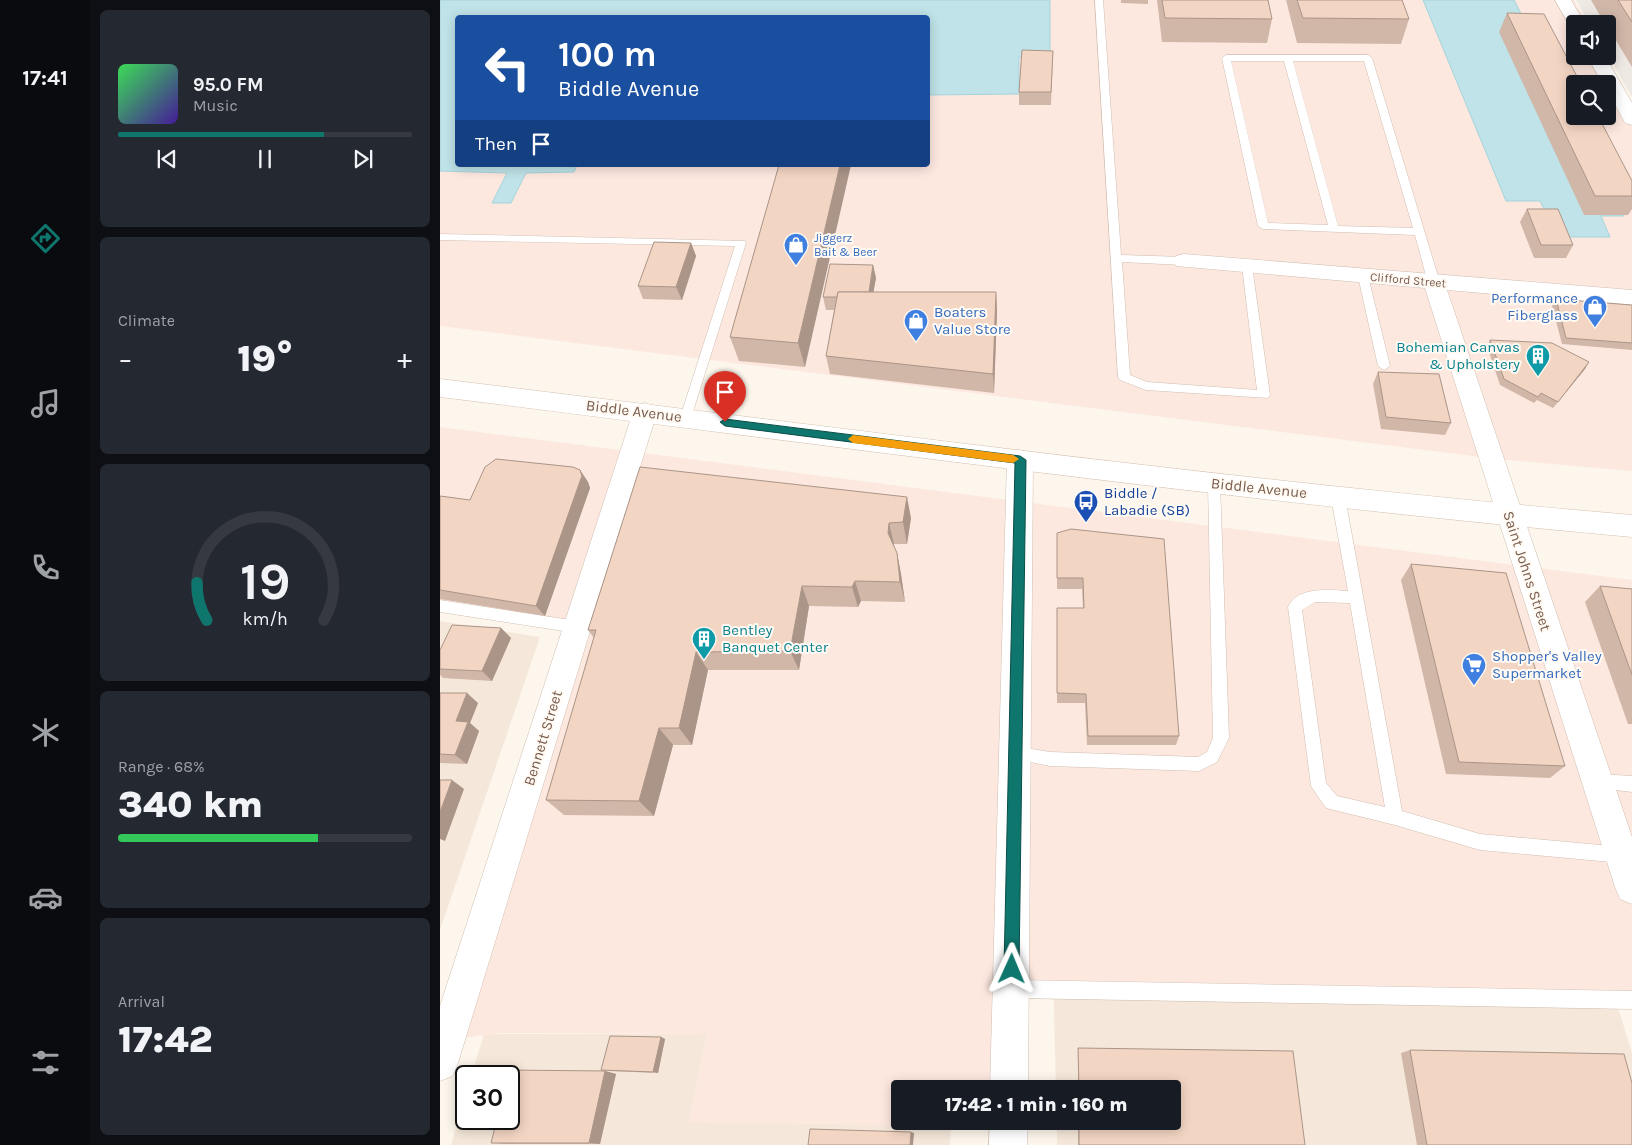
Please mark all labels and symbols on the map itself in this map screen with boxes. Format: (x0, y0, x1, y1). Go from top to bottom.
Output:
place label: Jiggerz Bait & Beer (814, 231, 878, 259)
shop icon: Jiggerz Bait & Beer (783, 232, 809, 266)
street label: Clifford Street (1369, 270, 1447, 290)
place label: Performance Fiberglass (1491, 289, 1578, 324)
shop icon: Performance Fiberglass (1582, 294, 1608, 328)
place label: Boaters Value Store (934, 303, 1011, 338)
shop icon: Boaters Value Store (903, 308, 929, 342)
place label: Bohemian Canvas & Upholstery (1396, 338, 1520, 373)
building icon: Bohemian Canvas & Upholstery (1525, 343, 1551, 377)
pin (704, 371, 746, 422)
street label: Biddle Avenue (585, 396, 683, 426)
street label: Biddle Avenue (1210, 474, 1308, 502)
place label: Biddle / Labadie (SB) (1104, 484, 1190, 519)
bus stop icon: Biddle / Labadie (SB) (1073, 489, 1099, 523)
street label: Saint Johns Street (1499, 509, 1555, 634)
place label: Bentley Banquet Center (722, 621, 829, 656)
building icon: Bentley Banquet Center (691, 626, 717, 660)
place label: Shopper's Valley Supermarket (1492, 647, 1602, 682)
supermarket icon: Shopper's Valley Supermarket (1461, 652, 1487, 686)
street label: Bennett Street (520, 688, 566, 788)
position arrow (985, 942, 1037, 994)
speed limit sign: 30 (455, 1065, 520, 1130)

